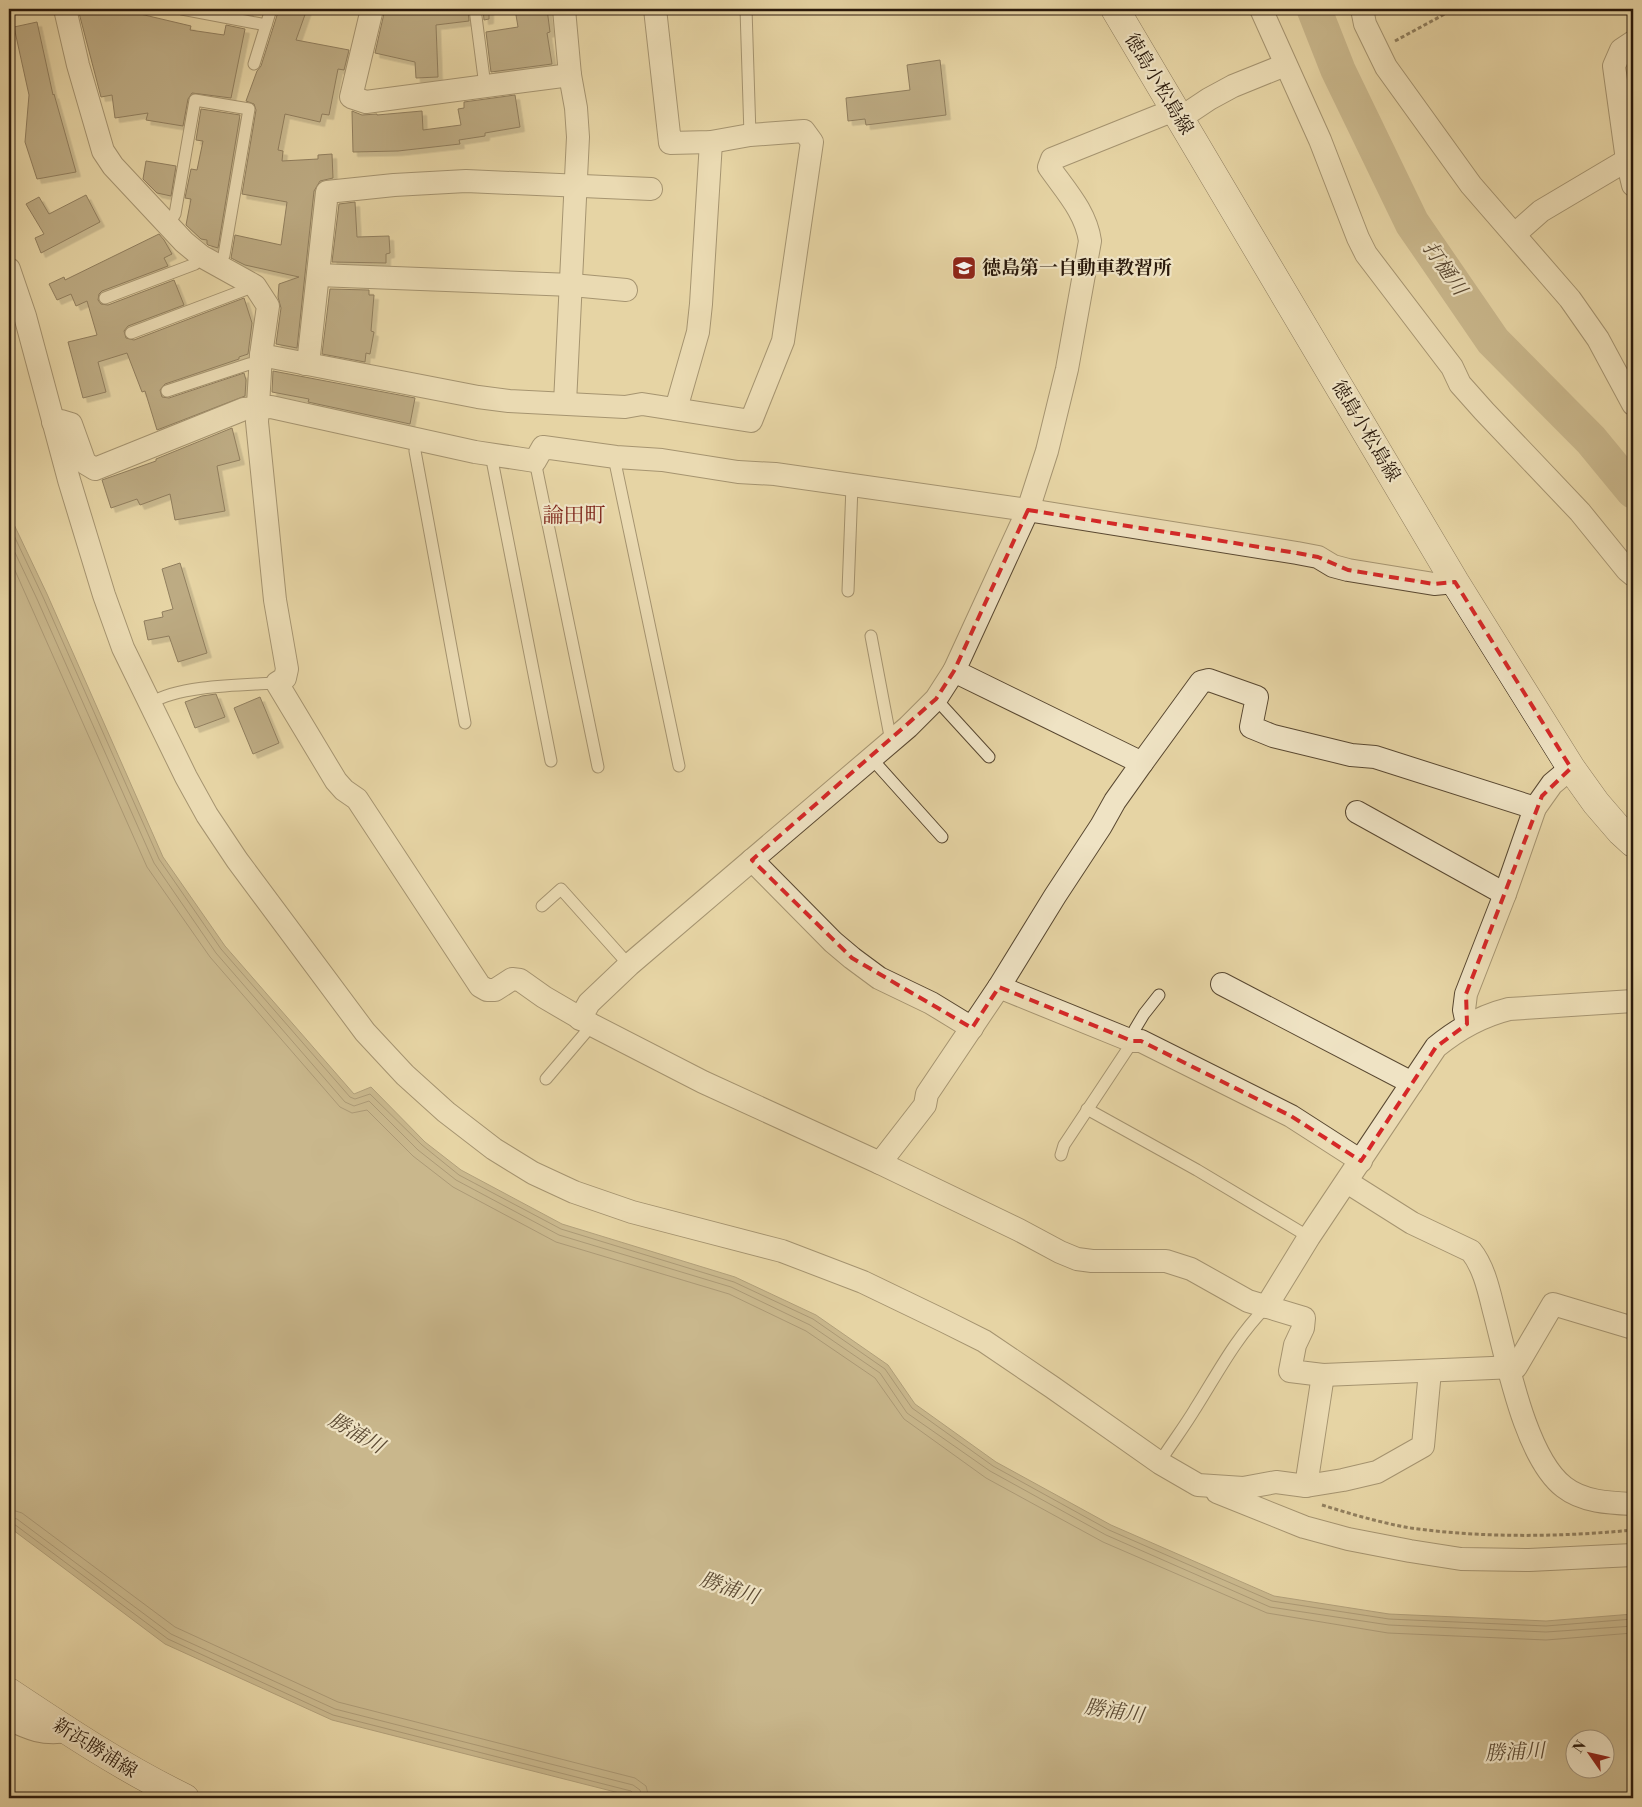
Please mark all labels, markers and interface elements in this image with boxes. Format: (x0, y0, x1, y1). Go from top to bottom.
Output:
street label: 徳島小松島線 (1119, 29, 1199, 139)
water label: 打樋川 (1417, 237, 1473, 302)
school or university icon: 徳島第一自動車教習所 (951, 255, 977, 281)
place label: 徳島第一自動車教習所 (982, 256, 1172, 280)
street label: 徳島小松島線 (1326, 376, 1406, 486)
district label: 論田町 (543, 503, 606, 529)
water label: 勝浦川 (324, 1408, 390, 1461)
water label: 勝浦川 (697, 1567, 763, 1611)
water label: 勝浦川 (1082, 1695, 1148, 1729)
street label: 新浜勝浦線 (48, 1713, 142, 1783)
north arrow (1564, 1730, 1614, 1780)
text: N (1569, 1738, 1591, 1757)
water label: 勝浦川 (1484, 1739, 1548, 1767)

